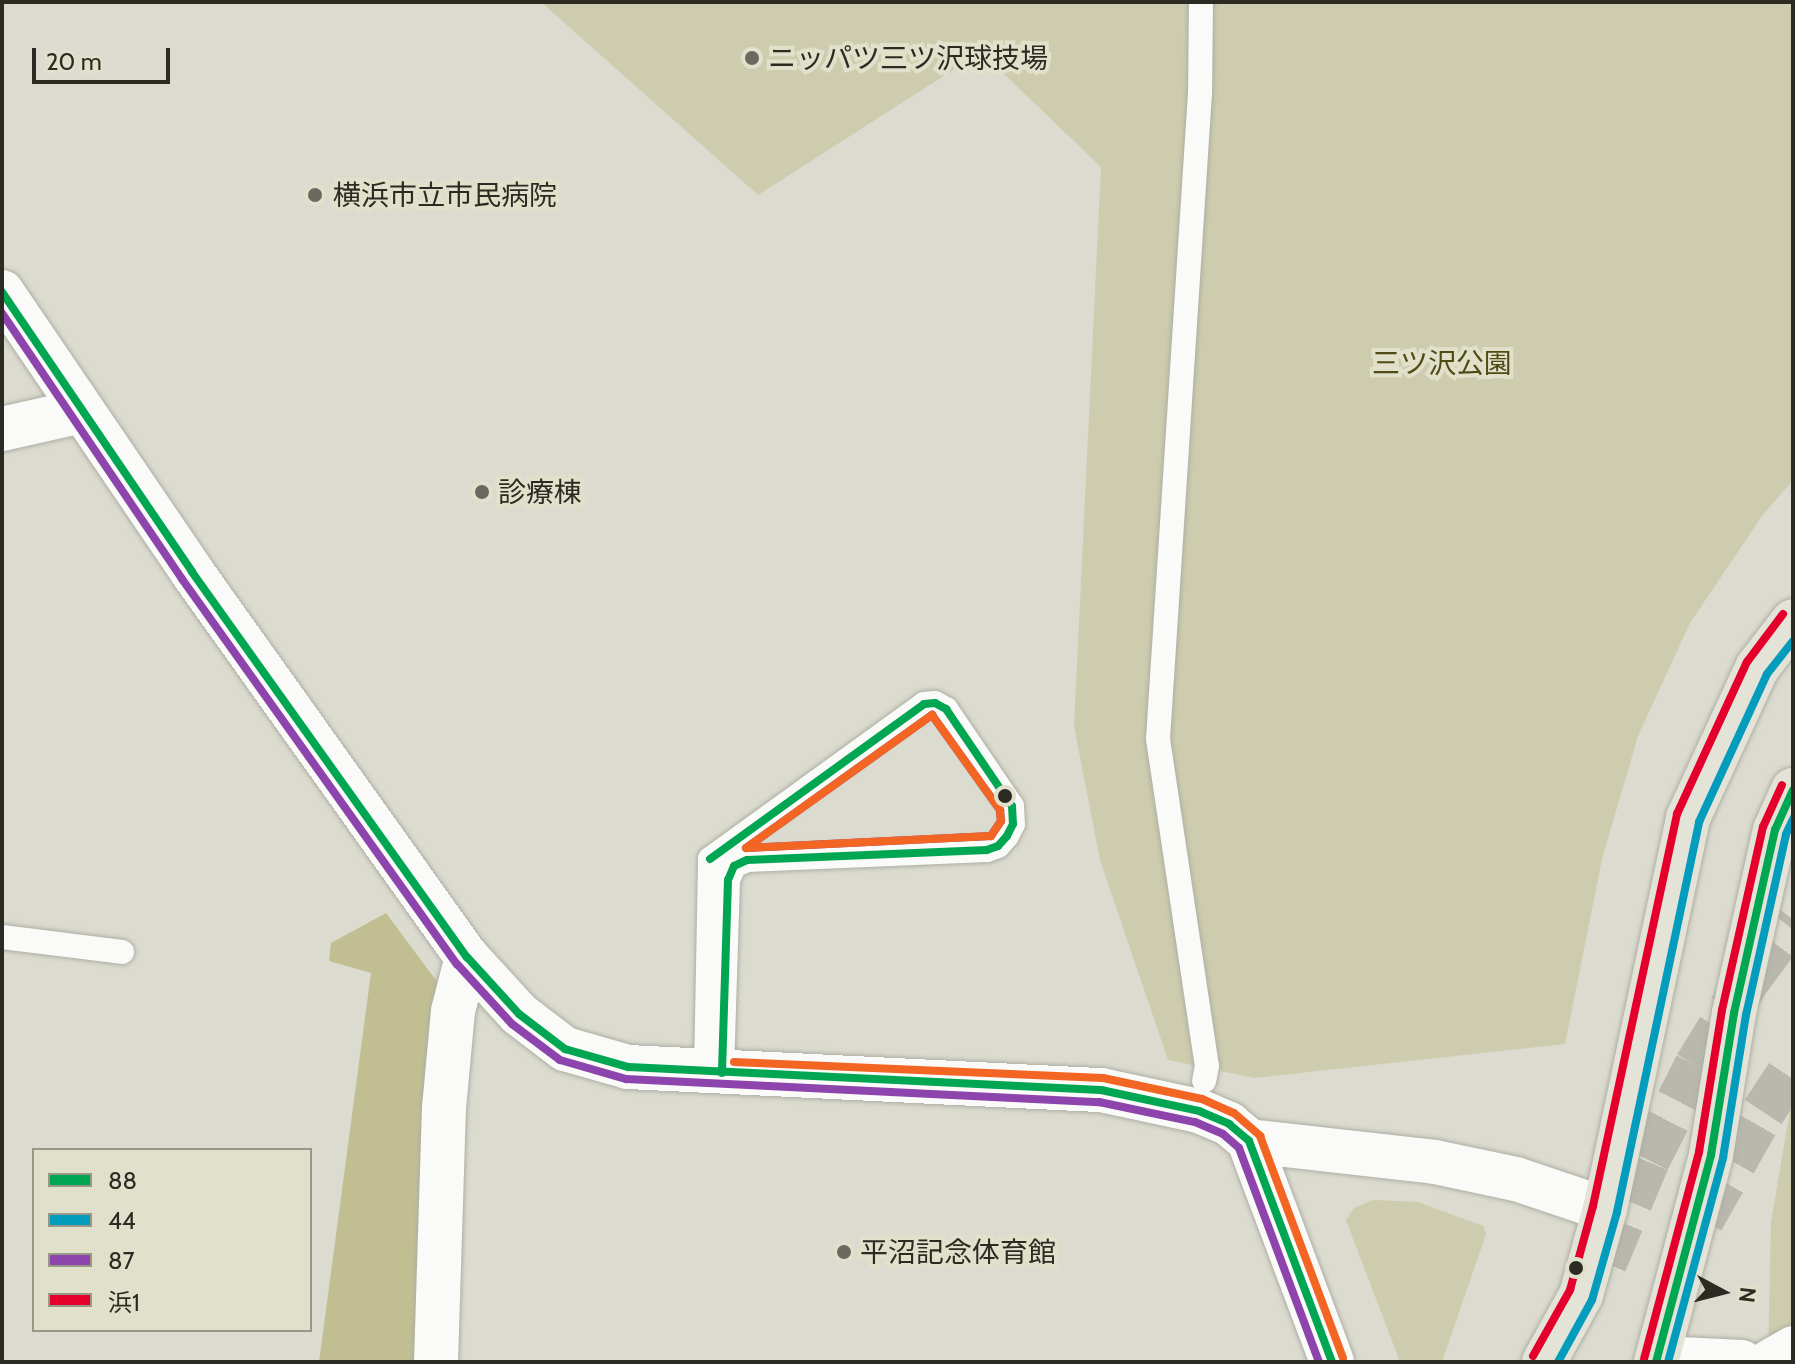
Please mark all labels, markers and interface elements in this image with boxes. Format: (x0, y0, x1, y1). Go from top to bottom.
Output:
scale bar (36, 32, 174, 82)
place label: ニッパツ三ツ沢球技場 (768, 41, 1048, 75)
text: 20 m (46, 47, 102, 76)
marker: ニッパツ三ツ沢球技場 (743, 49, 761, 67)
place label: 横浜市立市民病院 (333, 178, 557, 212)
marker: 横浜市立市民病院 (304, 184, 326, 206)
park label: 三ツ沢公園 (1372, 346, 1512, 380)
place label: 診療棟 (498, 475, 582, 509)
marker: 診療棟 (473, 483, 491, 501)
unlabelled marker (997, 788, 1013, 804)
legend (32, 1148, 312, 1332)
text: 88 (108, 1166, 137, 1195)
text: 44 (108, 1206, 136, 1235)
place label: 平沼記念体育館 (860, 1235, 1056, 1269)
marker: 平沼記念体育館 (835, 1243, 853, 1261)
text: 87 (108, 1246, 135, 1275)
north arrow (1683, 1252, 1763, 1332)
unlabelled marker (1568, 1260, 1584, 1276)
text: N (1733, 1286, 1762, 1304)
text: 浜1 (108, 1288, 140, 1317)

